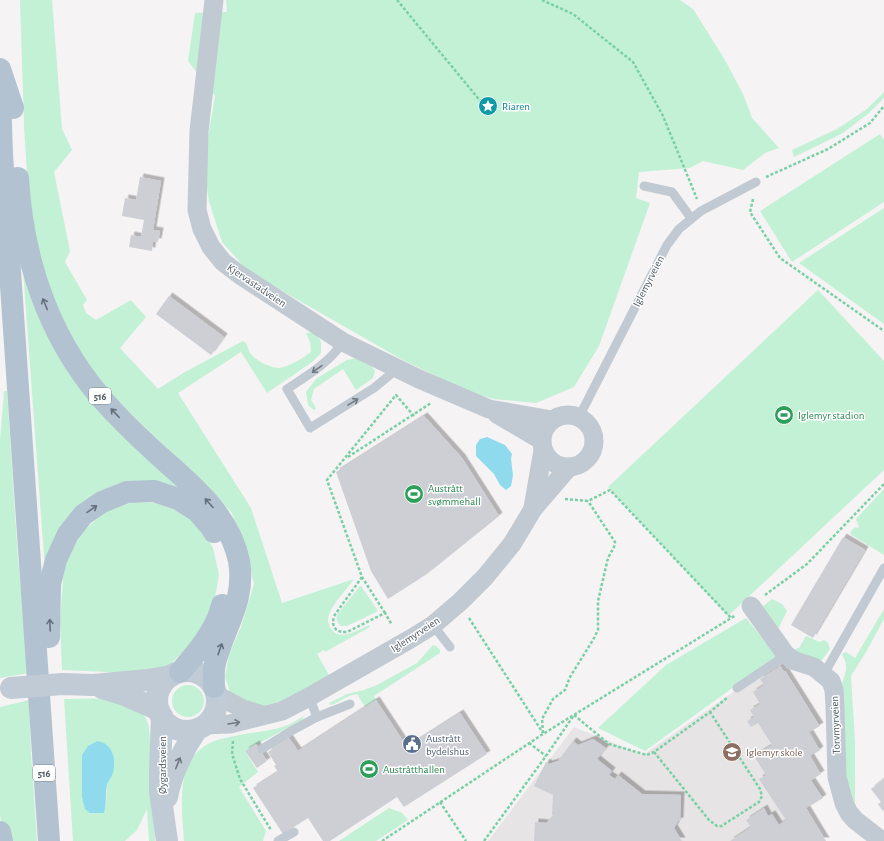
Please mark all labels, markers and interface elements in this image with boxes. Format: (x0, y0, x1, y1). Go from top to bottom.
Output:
place icon: Riaren (477, 95, 499, 117)
place label: Riaren (502, 101, 530, 112)
street label: Iglemyrveien (631, 254, 666, 309)
street label: Kjervastadveien (225, 262, 288, 309)
one-way arrow (40, 299, 48, 311)
one-way arrow (311, 365, 322, 373)
road number: 516 (89, 388, 111, 404)
one-way arrow (347, 397, 359, 405)
sports icon: Iglemyr stadion (773, 404, 795, 426)
one-way arrow (110, 408, 120, 418)
place label: Iglemyr stadion (798, 410, 864, 421)
sports icon: Austrått svømmehall (403, 483, 425, 505)
place label: Austrått svømmehall (428, 483, 481, 507)
one-way arrow (204, 497, 213, 508)
one-way arrow (87, 505, 98, 513)
street label: Iglemyrveien (389, 615, 442, 654)
one-way arrow (46, 619, 53, 632)
one-way arrow (217, 642, 224, 655)
street label: Torvmyrveien (829, 696, 842, 754)
one-way arrow (227, 719, 240, 727)
public building icon: Austrått bydelshus (401, 733, 423, 755)
place label: Austrått bydelshus (426, 733, 469, 757)
street label: Øygardsveien (157, 736, 168, 794)
school or university icon: Iglemyr skole (721, 741, 743, 763)
place label: Iglemyr skole (746, 747, 803, 758)
one-way arrow (174, 757, 182, 769)
sports icon: Austråtthallen (358, 758, 380, 780)
place label: Austråtthallen (383, 764, 445, 775)
road number: 516 (33, 765, 55, 781)

